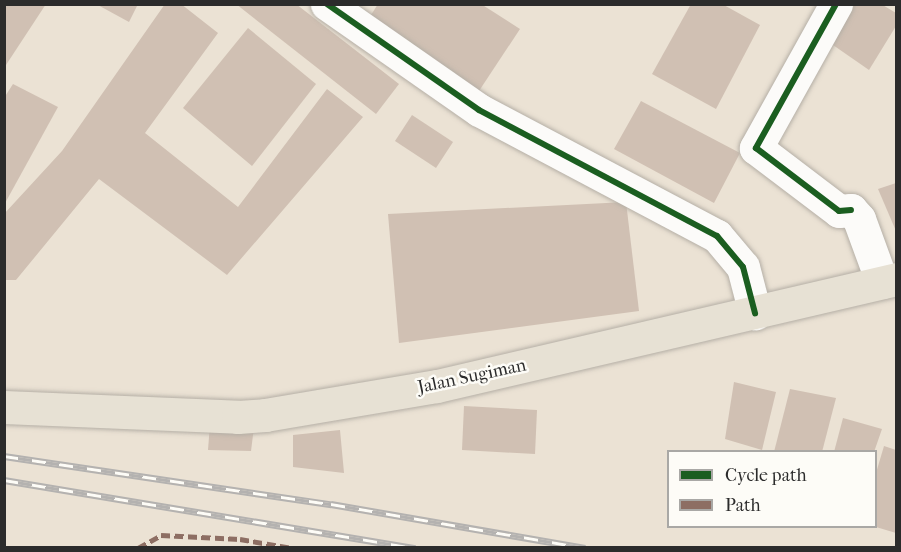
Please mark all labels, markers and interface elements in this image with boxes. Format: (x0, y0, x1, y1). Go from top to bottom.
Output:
street label: Jalan Sugiman (416, 355, 528, 399)
legend (667, 450, 877, 528)
text: Cycle path (725, 465, 806, 486)
text: Path (725, 495, 761, 516)

